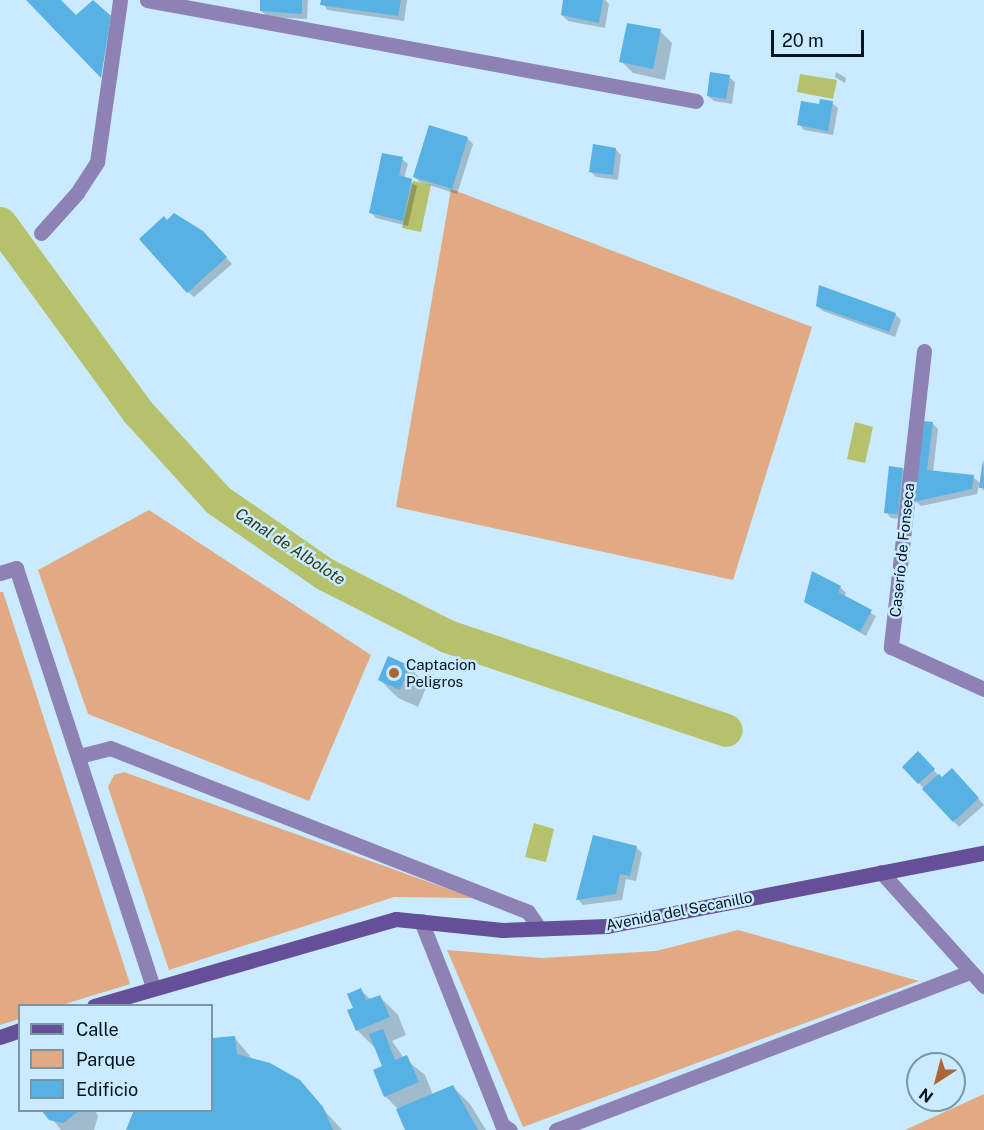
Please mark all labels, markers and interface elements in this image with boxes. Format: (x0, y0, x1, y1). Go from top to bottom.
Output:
scale bar (774, 18, 867, 56)
text: 20 m (782, 30, 824, 51)
street label: Caserío de Fonseca (886, 482, 918, 618)
water label: Canal de Albolote (231, 504, 349, 590)
place label: Captacion Peligros (406, 655, 476, 690)
marker: Captacion Peligros (387, 666, 401, 680)
street label: Avenida del Secanillo (604, 888, 754, 934)
legend (18, 1004, 213, 1112)
text: Calle (76, 1019, 119, 1040)
text: Parque (76, 1049, 136, 1070)
north arrow (906, 1052, 966, 1112)
text: Edificio (76, 1079, 138, 1100)
text: N (916, 1084, 937, 1107)

